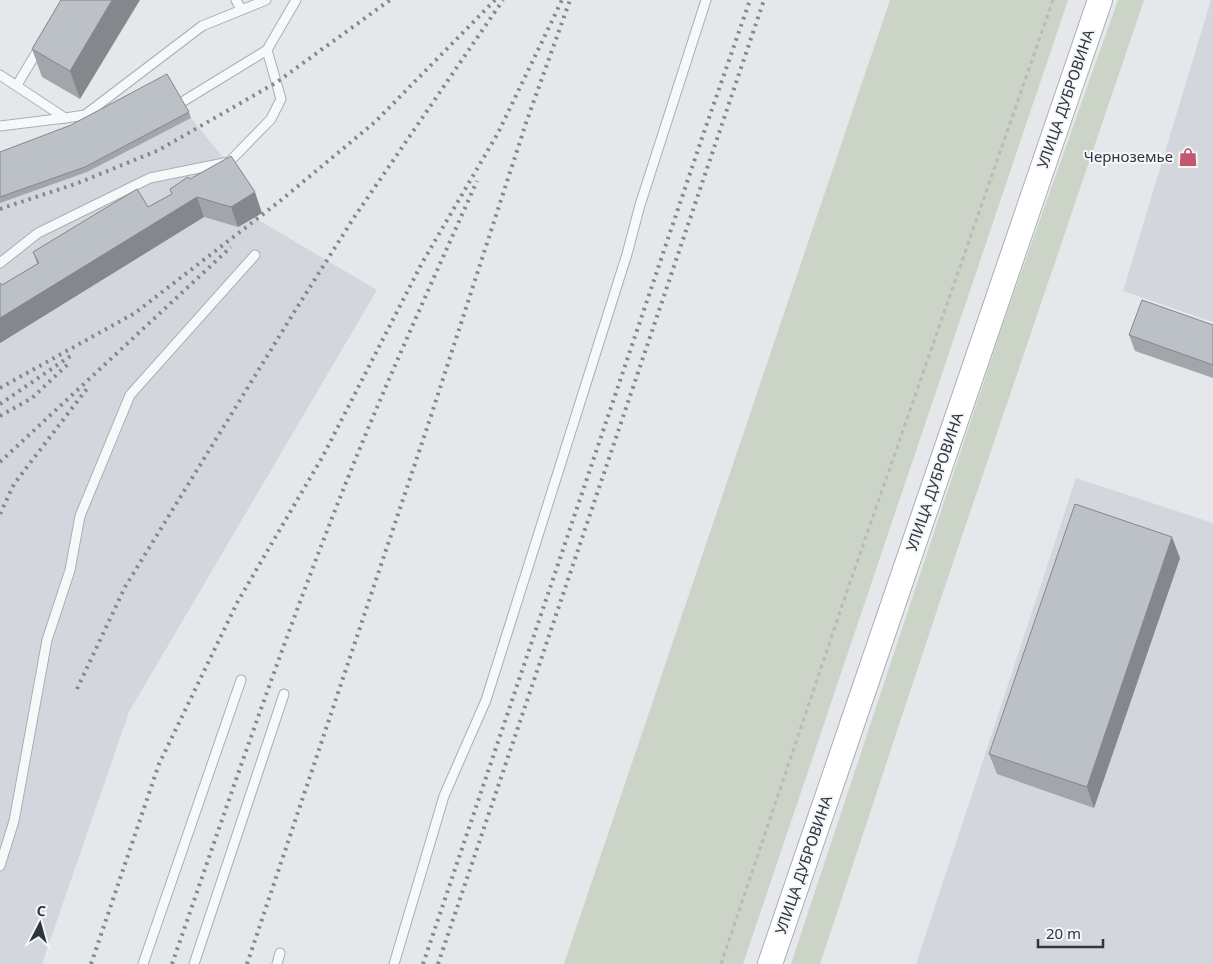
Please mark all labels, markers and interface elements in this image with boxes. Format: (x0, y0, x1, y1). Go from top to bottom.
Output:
street label: УЛИЦА ДУБРОВИНА (1032, 26, 1098, 171)
place label: Черноземье (1084, 146, 1173, 166)
shop icon: Черноземье (1177, 146, 1199, 168)
street label: УЛИЦА ДУБРОВИНА (901, 409, 967, 554)
street label: УЛИЦА ДУБРОВИНА (770, 792, 836, 937)
north arrow (15, 899, 65, 949)
text: С (36, 901, 47, 920)
scale bar (1038, 916, 1103, 948)
text: 20 m (1046, 923, 1081, 943)

